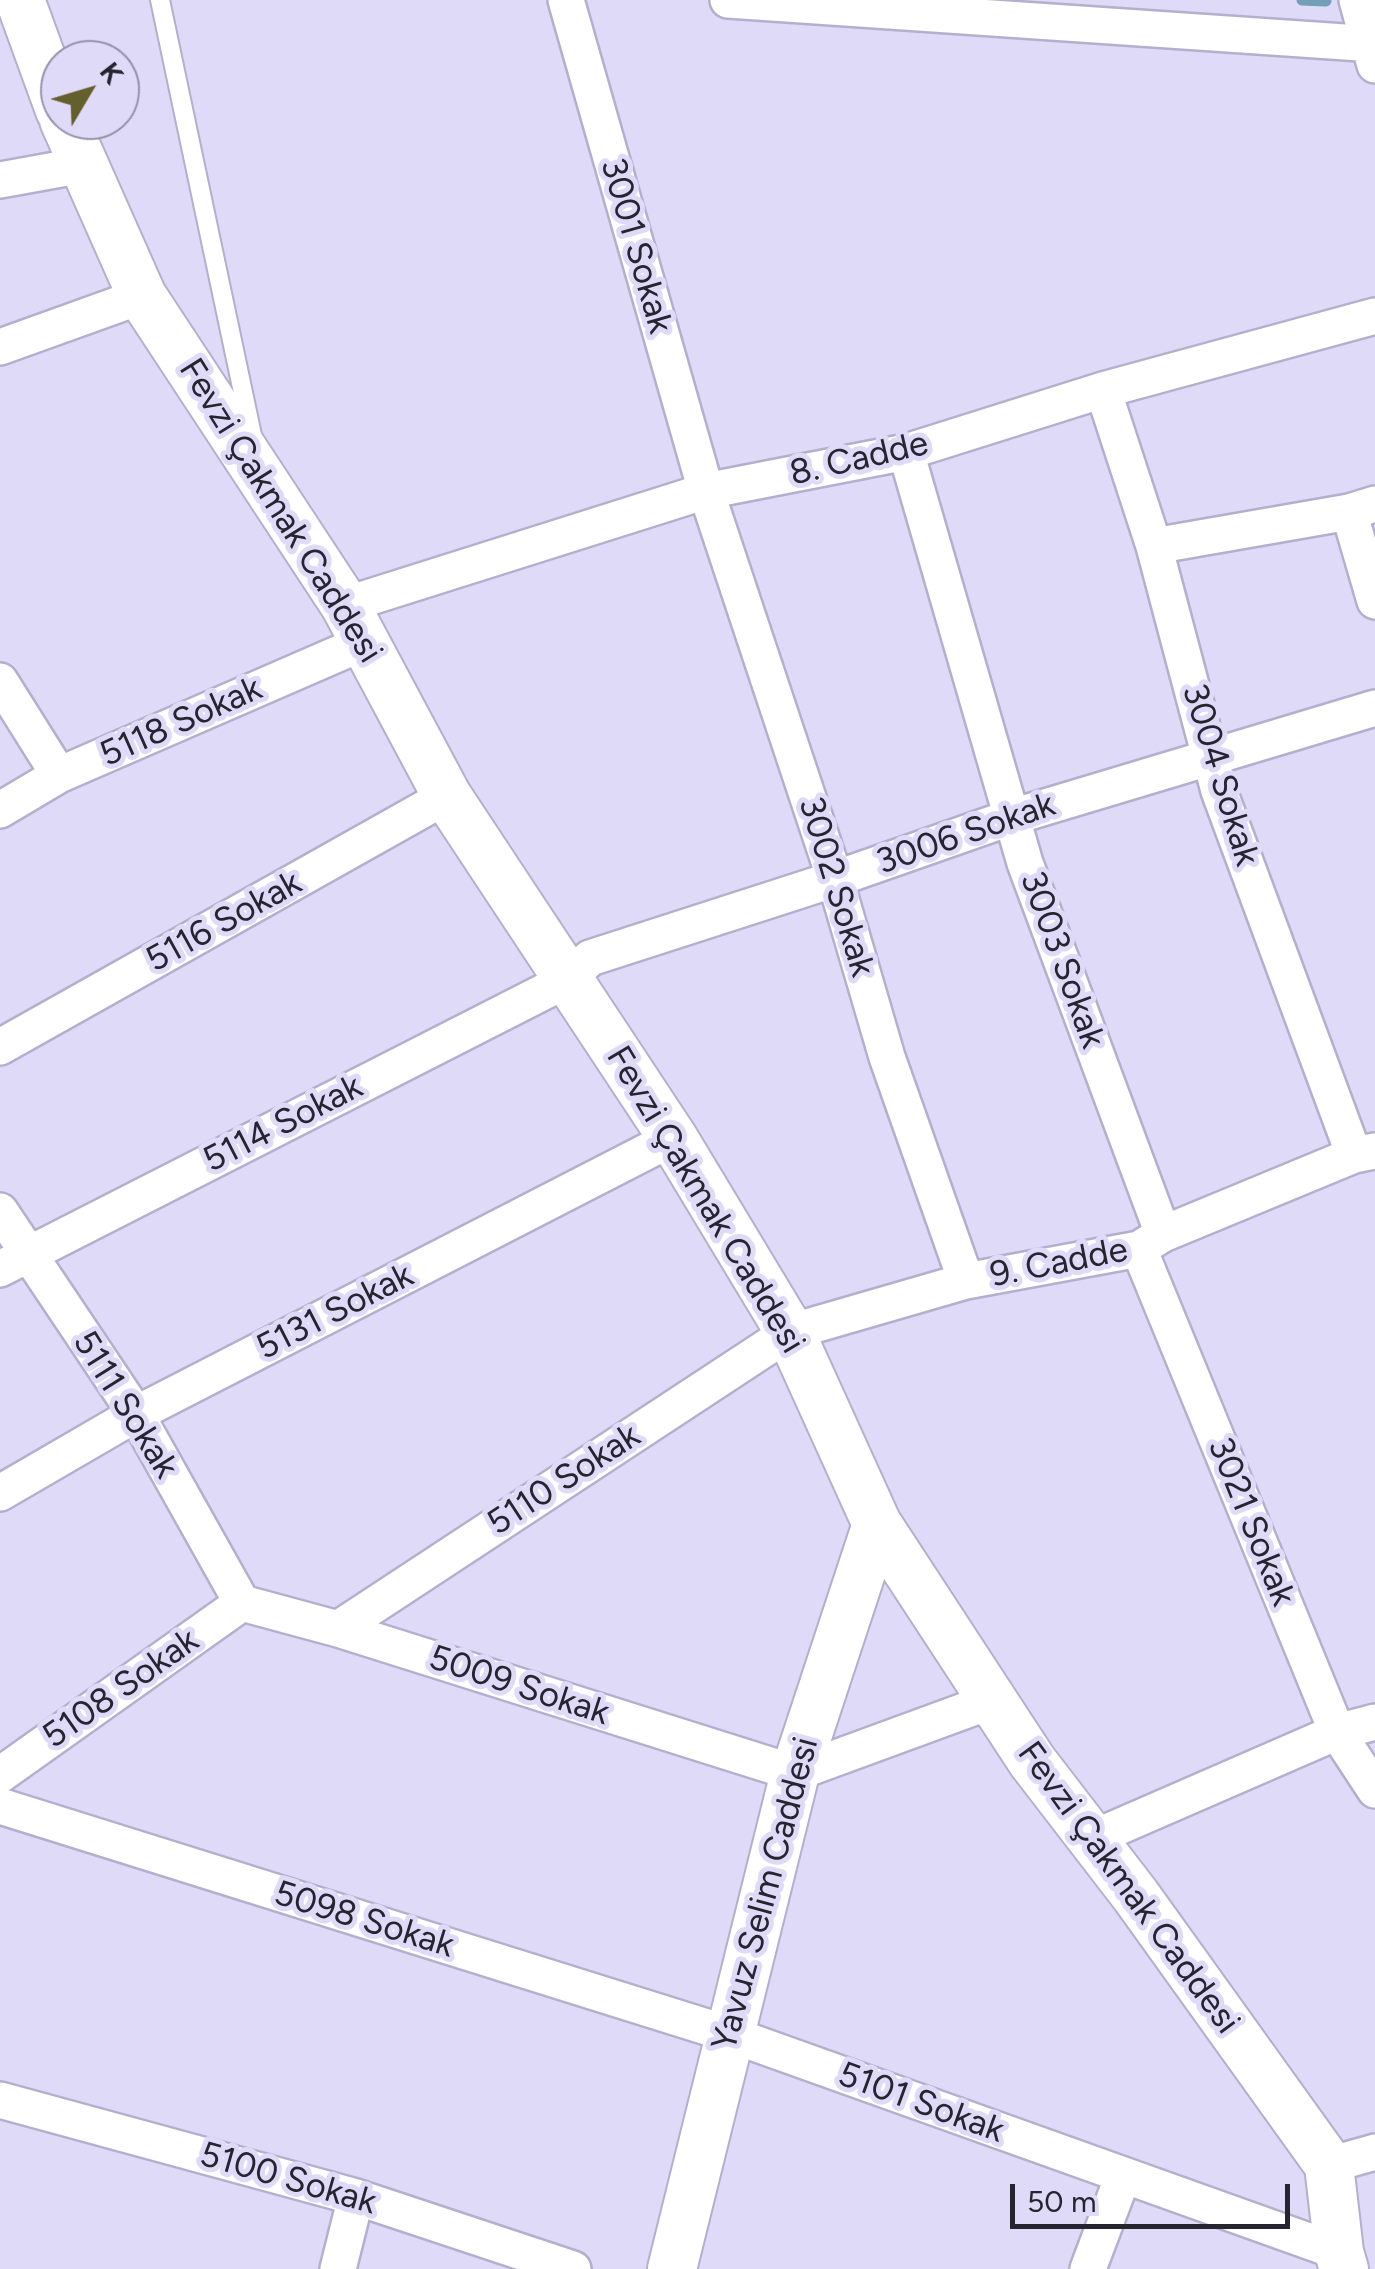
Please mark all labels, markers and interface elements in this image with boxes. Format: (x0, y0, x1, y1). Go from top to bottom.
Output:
north arrow (40, 40, 140, 140)
text: K (93, 55, 131, 91)
street label: 3001 Sokak (591, 154, 681, 338)
street label: Fevzi Çakmak Caddesi (169, 351, 391, 671)
street label: 8. Cadde (786, 423, 932, 495)
street label: 5118 Sokak (94, 668, 268, 776)
street label: 3004 Sokak (1173, 679, 1267, 871)
street label: 3006 Sokak (871, 784, 1061, 884)
street label: 3002 Sokak (789, 792, 883, 982)
street label: 5116 Sokak (139, 862, 309, 982)
street label: 3003 Sokak (1011, 866, 1113, 1054)
street label: Fevzi Çakmak Caddesi (597, 1039, 813, 1361)
street label: 5114 Sokak (197, 1066, 369, 1182)
street label: 9. Cadde (987, 1229, 1131, 1297)
street label: 5131 Sokak (250, 1255, 420, 1369)
street label: 5111 Sokak (63, 1324, 187, 1486)
street label: 5110 Sokak (480, 1415, 648, 1545)
street label: 3021 Sokak (1198, 1432, 1304, 1612)
street label: 5108 Sokak (35, 1620, 207, 1758)
street label: 5009 Sokak (424, 1637, 614, 1735)
street label: Yavuz Selim Caddesi (704, 1733, 828, 2055)
street label: Fevzi Çakmak Caddesi (1008, 1734, 1248, 2042)
street label: 5098 Sokak (269, 1873, 459, 1967)
street label: 5101 Sokak (832, 2054, 1010, 2152)
street label: 5100 Sokak (195, 2134, 381, 2224)
scale bar (1015, 2164, 1295, 2226)
text: 50 m (1027, 2183, 1096, 2220)

